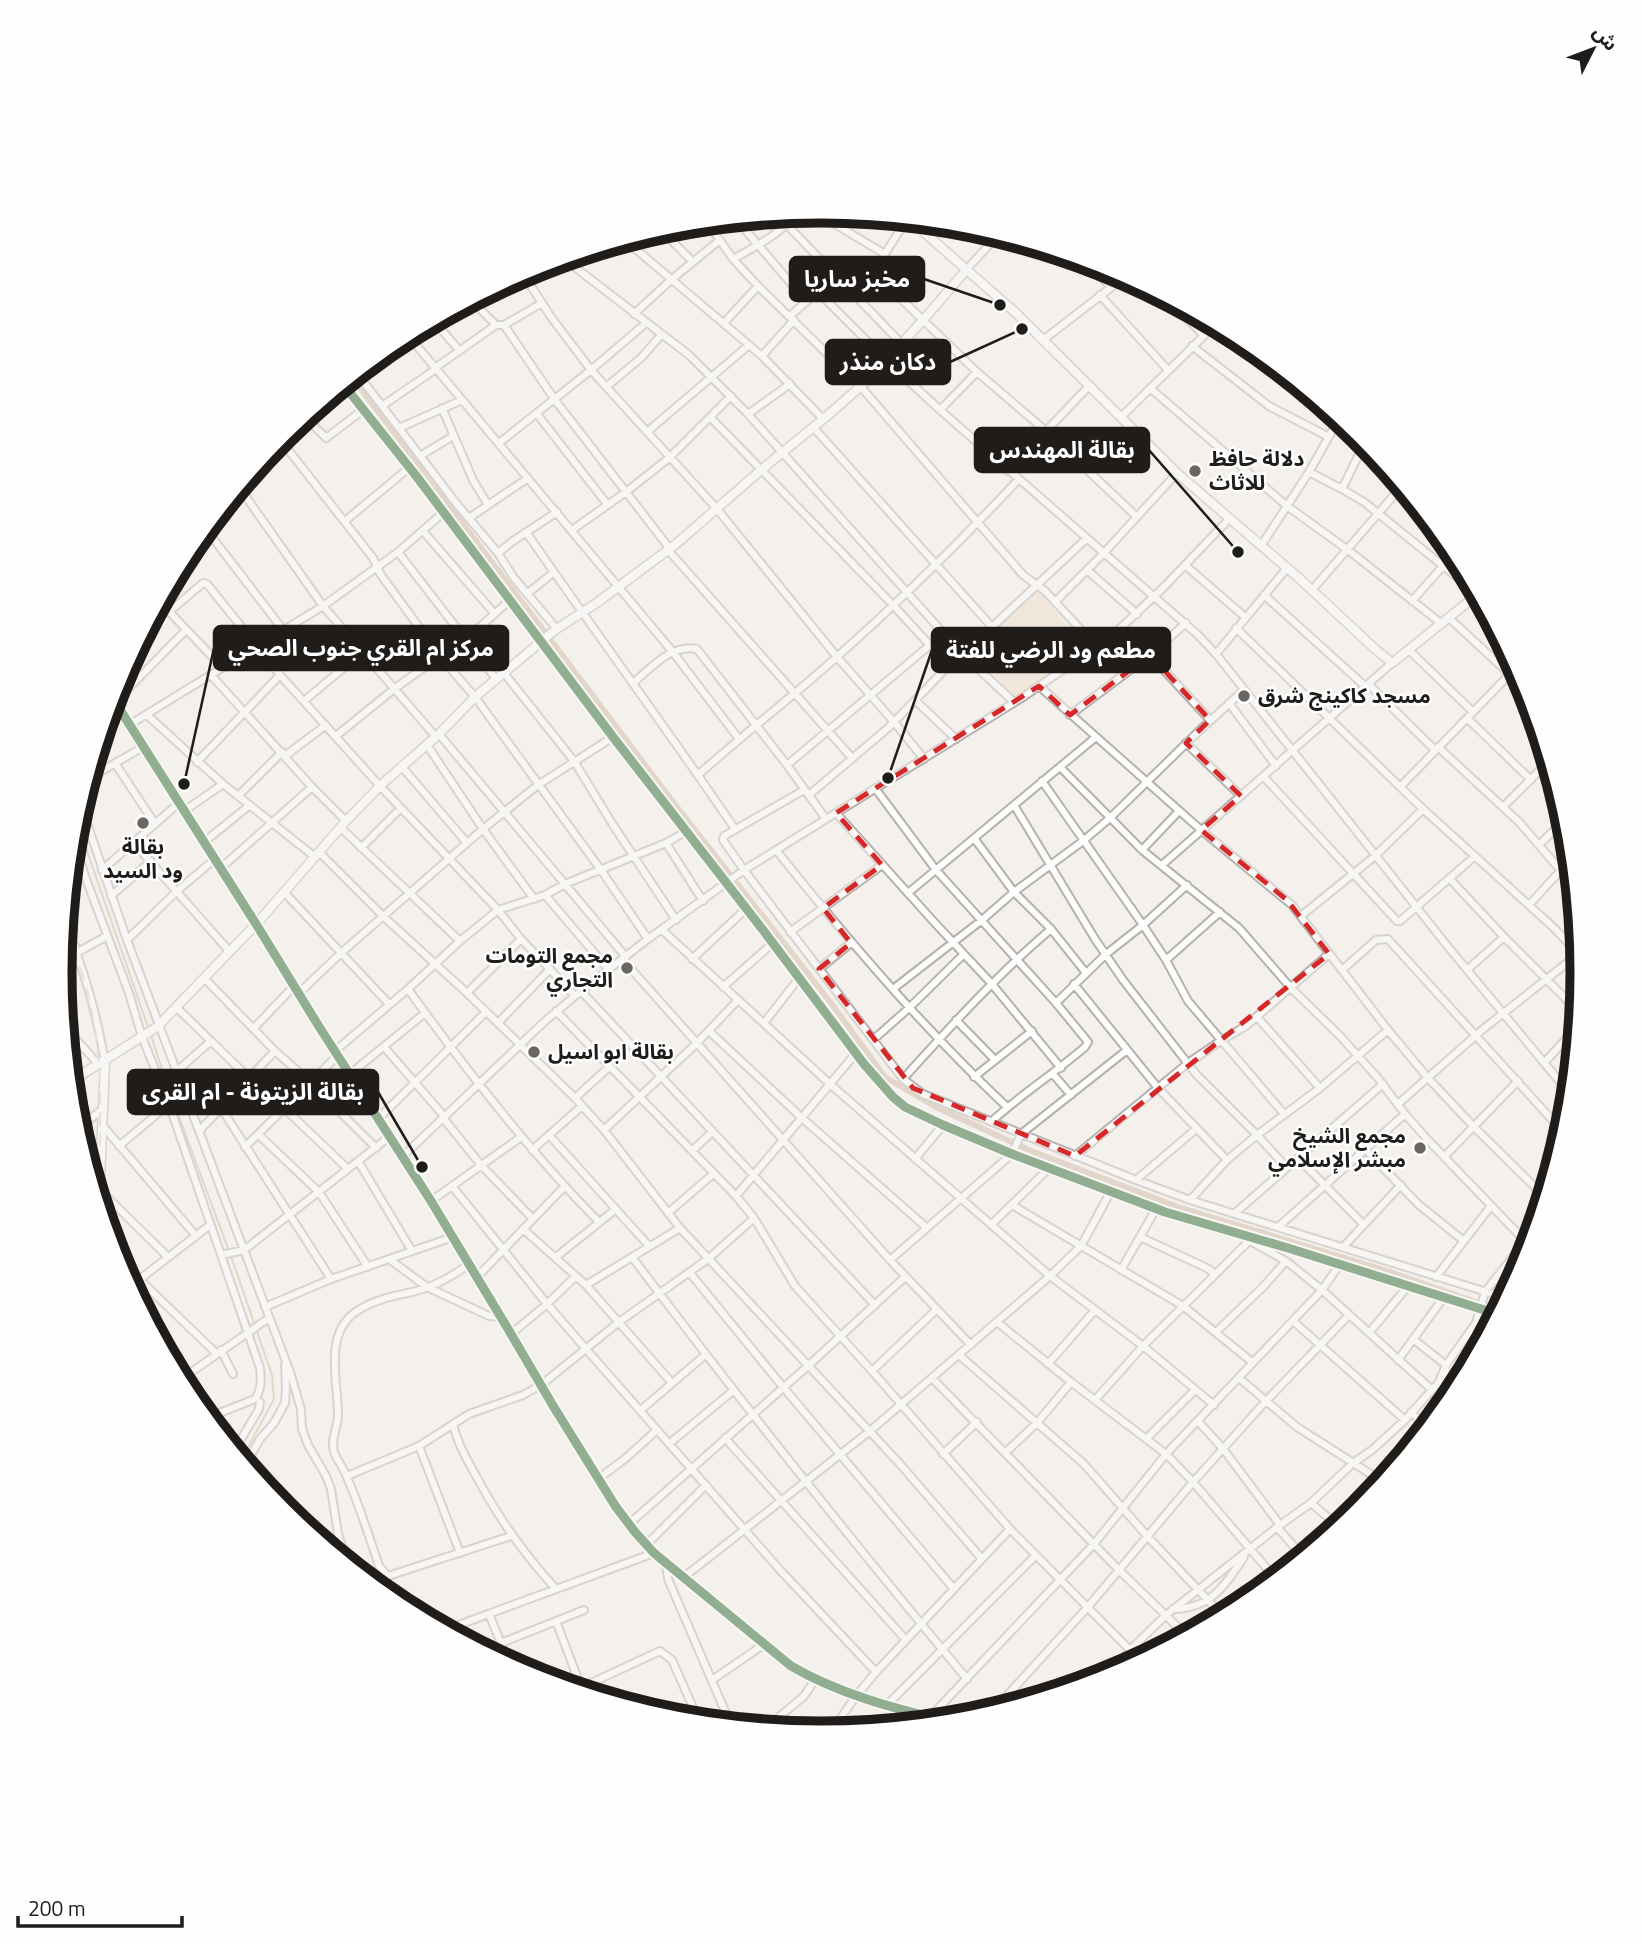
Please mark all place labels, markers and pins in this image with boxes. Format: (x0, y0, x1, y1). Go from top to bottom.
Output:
callout: مخبز ساريا (790, 257, 924, 301)
callout: دكان منذر (826, 340, 950, 384)
callout: بقالة المهندس (975, 428, 1149, 472)
place label: دلالة حافظ للاثاث (1209, 442, 1304, 498)
marker: دلالة حافظ للاثاث (1187, 463, 1203, 479)
callout: مركز ام القري جنوب الصحي (214, 626, 508, 670)
callout: مطعم ود الرضي للفتة (932, 628, 1170, 672)
place label: مسجد كاكينج شرق (1258, 679, 1431, 711)
marker: مسجد كاكينج شرق (1236, 688, 1252, 704)
marker: بقالة ود السيد (135, 815, 151, 831)
place label: بقالة ود السيد (103, 830, 183, 886)
place label: مجمع التومات التجاري (485, 939, 613, 997)
marker: مجمع التومات التجاري (619, 960, 635, 976)
place label: بقالة ابو اسيل (548, 1035, 674, 1067)
marker: بقالة ابو اسيل (526, 1044, 542, 1060)
callout: بقالة الزيتونة - ام القرى (128, 1070, 378, 1114)
place label: مجمع الشيخ مبشر الإسلامي (1268, 1119, 1406, 1177)
marker: مجمع الشيخ مبشر الإسلامي (1412, 1140, 1428, 1156)

